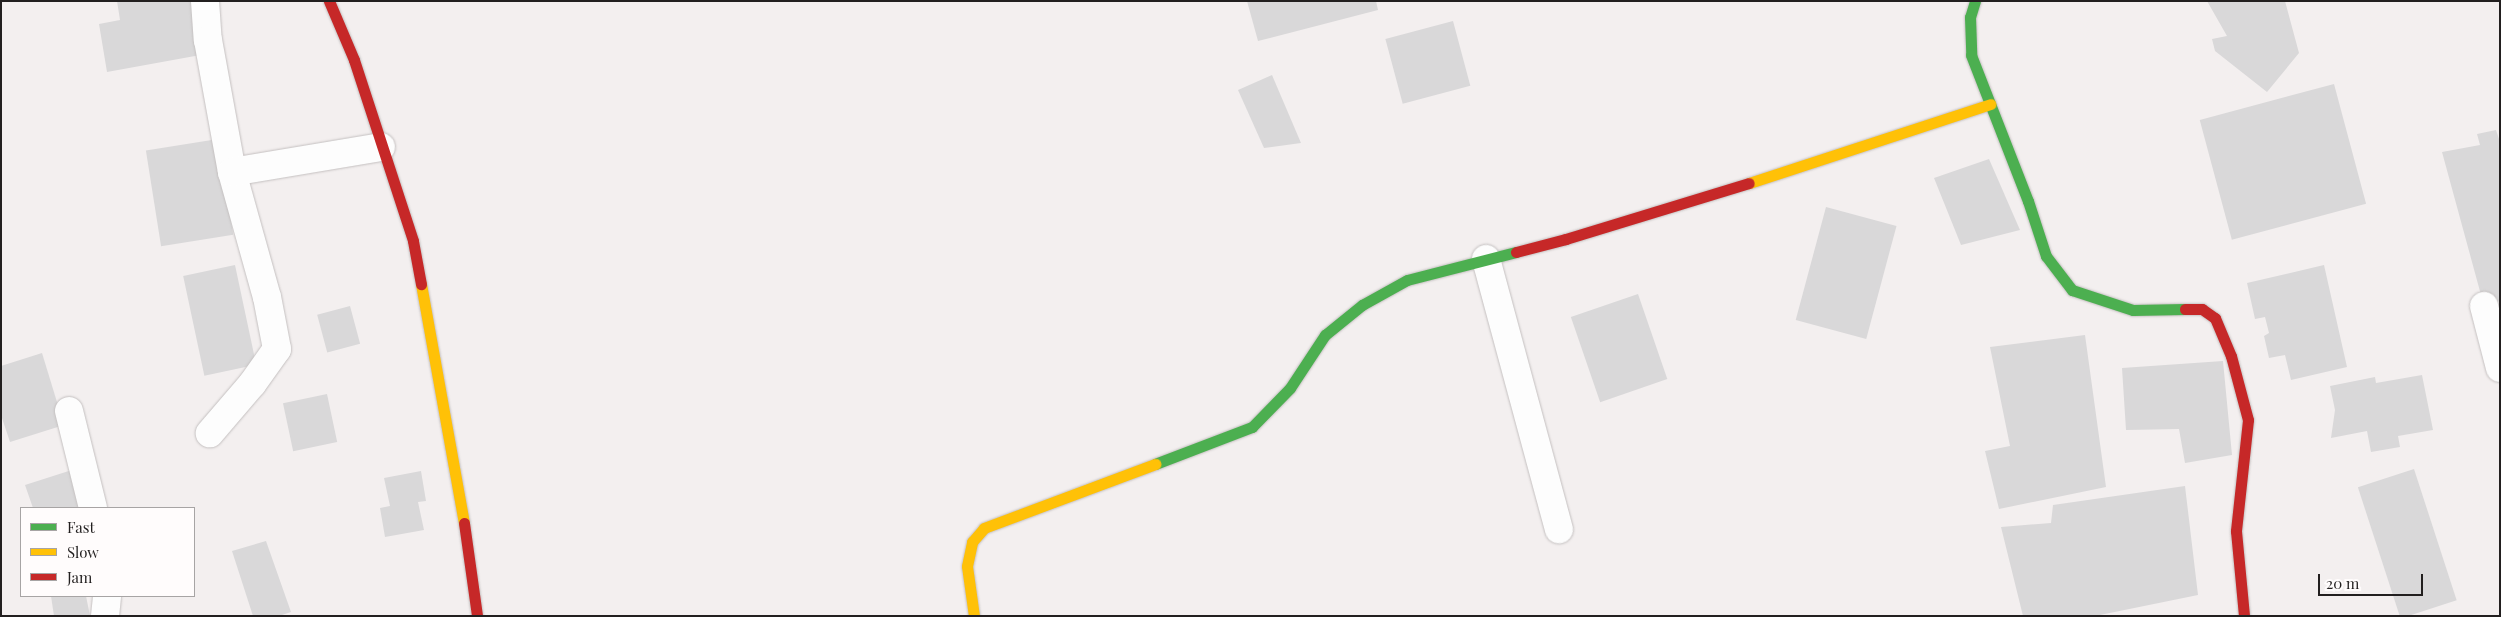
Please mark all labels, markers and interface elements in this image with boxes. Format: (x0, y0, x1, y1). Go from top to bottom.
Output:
legend (20, 507, 195, 597)
text: Fast (67, 517, 95, 537)
text: Slow (67, 542, 99, 562)
scale bar (2321, 564, 2426, 596)
text: Jam (67, 567, 92, 587)
text: 20 m (2326, 573, 2359, 593)

